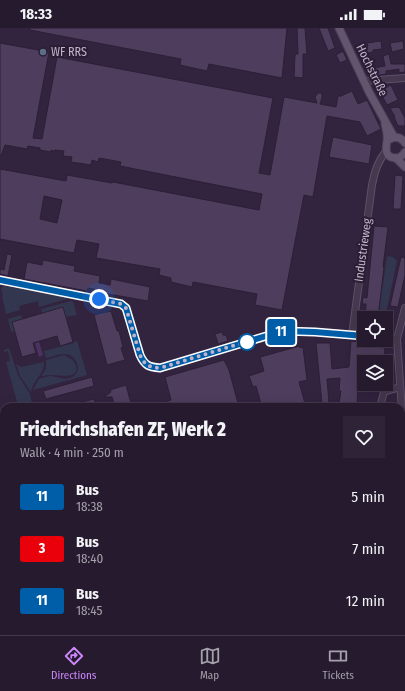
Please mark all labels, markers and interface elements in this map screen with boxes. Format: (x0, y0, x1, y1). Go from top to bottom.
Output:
text: 18:33 (20, 5, 52, 23)
street label: Hochstraße (353, 42, 391, 98)
place label: WF RRS (51, 45, 87, 59)
marker: WF RRS (38, 47, 48, 57)
street label: Industrieweg (352, 217, 374, 283)
your location (89, 289, 109, 309)
map controls (357, 311, 393, 391)
button: locate (357, 311, 393, 347)
line badge: 11 (263, 319, 299, 345)
text: 11 (275, 323, 287, 340)
unlabelled marker (238, 333, 256, 351)
button: layers (357, 355, 393, 391)
button: heart (343, 416, 385, 458)
text: Friedrichshafen ZF, Werk 2 (20, 418, 226, 441)
text: Walk · 4 min · 250 m (20, 445, 124, 460)
text: Bus (76, 481, 99, 499)
text: 11 (36, 488, 48, 505)
text: 5 min (351, 488, 385, 506)
text: 18:38 (76, 499, 103, 514)
text: Bus (76, 533, 99, 551)
text: 3 (39, 540, 45, 557)
text: 7 min (352, 540, 385, 558)
text: 18:40 (76, 551, 103, 566)
text: Bus (76, 585, 99, 603)
text: 11 (36, 592, 48, 609)
text: 12 min (346, 592, 385, 610)
text: 18:45 (76, 603, 102, 618)
tab: Directions (51, 645, 97, 682)
tab: Map (199, 645, 221, 682)
tab: Tickets (323, 645, 354, 682)

